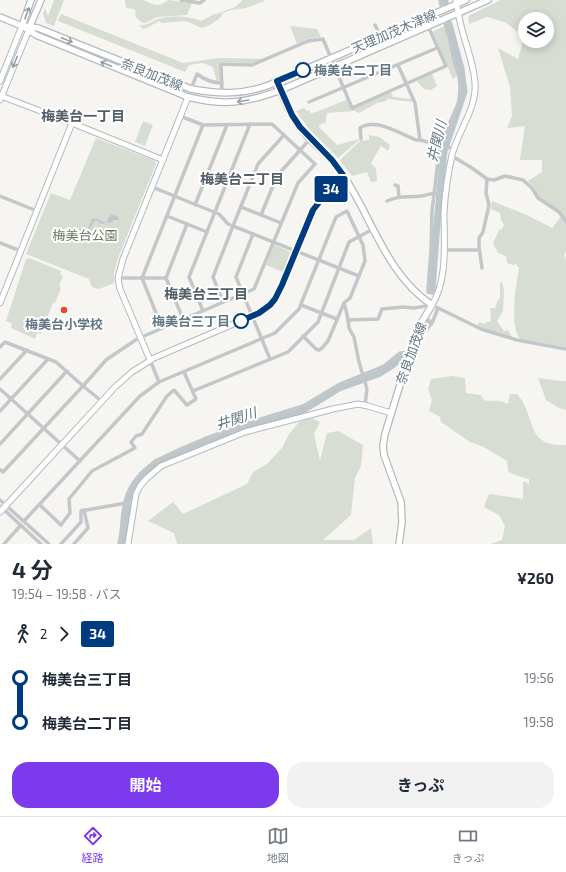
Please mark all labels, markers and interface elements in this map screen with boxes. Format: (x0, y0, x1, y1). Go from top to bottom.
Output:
street label: 天理加茂木津線 (349, 6, 439, 56)
one-way arrow (23, 7, 31, 19)
map controls (518, 12, 554, 48)
button: layers (518, 12, 554, 48)
one-way arrow (60, 36, 72, 44)
street label: 奈良加茂線 (119, 54, 185, 94)
one-way arrow (11, 56, 19, 68)
one-way arrow (101, 59, 113, 67)
marker: 梅美台二丁目 (295, 62, 311, 78)
place label: 梅美台二丁目 (314, 62, 392, 78)
one-way arrow (237, 97, 250, 105)
district label: 梅美台一丁目 (41, 107, 125, 124)
water label: 井関川 (423, 117, 450, 163)
district label: 梅美台二丁目 (200, 170, 284, 187)
line badge: 34 (313, 176, 349, 202)
text: 34 (323, 180, 339, 197)
park label: 梅美台公園 (52, 227, 118, 243)
district label: 梅美台三丁目 (164, 285, 248, 302)
marker: 梅美台小学校 (59, 305, 69, 315)
place label: 梅美台三丁目 (152, 313, 230, 329)
marker: 梅美台三丁目 (233, 313, 249, 329)
place label: 梅美台小学校 (25, 316, 103, 332)
street label: 奈良加茂線 (392, 320, 430, 386)
water label: 井関川 (213, 403, 261, 433)
text: 4 分 (12, 556, 53, 582)
text: ¥260 (517, 569, 554, 587)
text: 19:54 – 19:58 · バス (12, 586, 122, 602)
icon: walk (12, 623, 34, 645)
icon: forward (53, 623, 75, 645)
text: 34 (89, 625, 106, 642)
text: 2 (40, 626, 47, 642)
text: 梅美台三丁目 (42, 670, 132, 688)
text: 19:56 (524, 670, 554, 686)
text: 梅美台二丁目 (42, 714, 132, 732)
text: 19:58 (523, 714, 554, 730)
button: 開始 (12, 762, 279, 808)
button: きっぷ (287, 762, 554, 808)
tab: 経路 (82, 825, 104, 865)
tab: 地図 (267, 825, 289, 865)
tab: きっぷ (452, 825, 484, 865)

